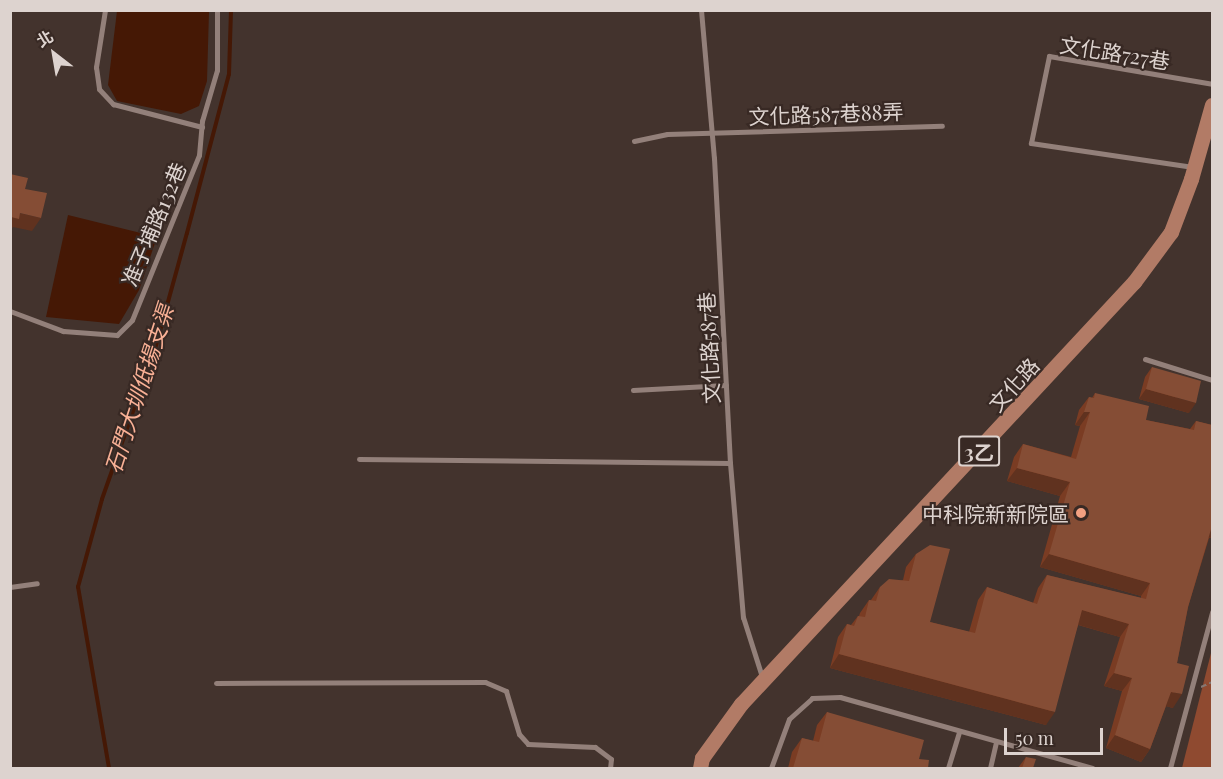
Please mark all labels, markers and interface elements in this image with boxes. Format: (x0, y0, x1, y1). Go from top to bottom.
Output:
north arrow (24, 24, 84, 84)
text: 北 (32, 25, 57, 51)
street label: 文化路727巷 (1058, 31, 1172, 73)
street label: 文化路587巷88弄 (748, 98, 904, 128)
street label: 准子埔路132巷 (116, 158, 190, 290)
street label: 文化路587巷 (692, 291, 724, 405)
water label: 石門大圳低揚支渠 (99, 301, 179, 477)
street label: 文化路 (983, 352, 1043, 416)
road number: 3乙 (958, 434, 1000, 468)
place label: 中科院新新院區 (922, 500, 1069, 526)
marker: 中科院新新院區 (1074, 506, 1088, 520)
scale bar (1007, 716, 1106, 754)
text: 50 m (1015, 726, 1054, 750)

